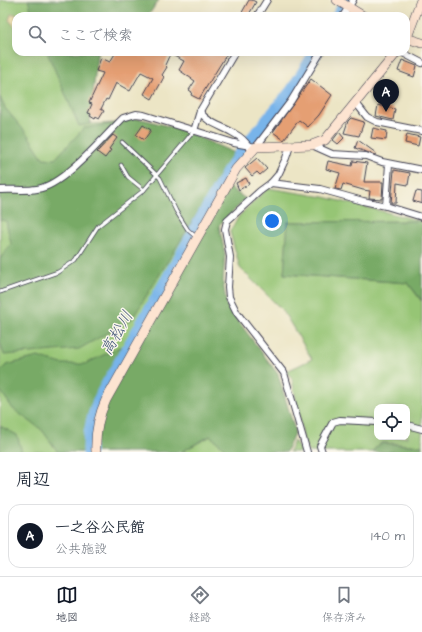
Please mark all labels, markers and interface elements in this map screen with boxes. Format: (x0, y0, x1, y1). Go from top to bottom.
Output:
search box (12, 12, 410, 56)
icon: search (26, 23, 48, 45)
text: ここで検索 (58, 25, 133, 46)
pin: A (373, 79, 399, 112)
your location (262, 211, 282, 231)
water label: 高松川 (95, 307, 139, 359)
map controls (374, 404, 410, 440)
button: locate (374, 404, 410, 440)
text: 周辺 (16, 468, 50, 492)
text: 一之谷公民館 (55, 517, 145, 538)
text: A (26, 527, 34, 545)
text: 140 m (371, 527, 405, 545)
text: 公共施設 (55, 540, 107, 558)
tab: 地図 (56, 584, 78, 625)
tab: 経路 (189, 584, 211, 625)
tab: 保存済み (322, 584, 366, 625)

